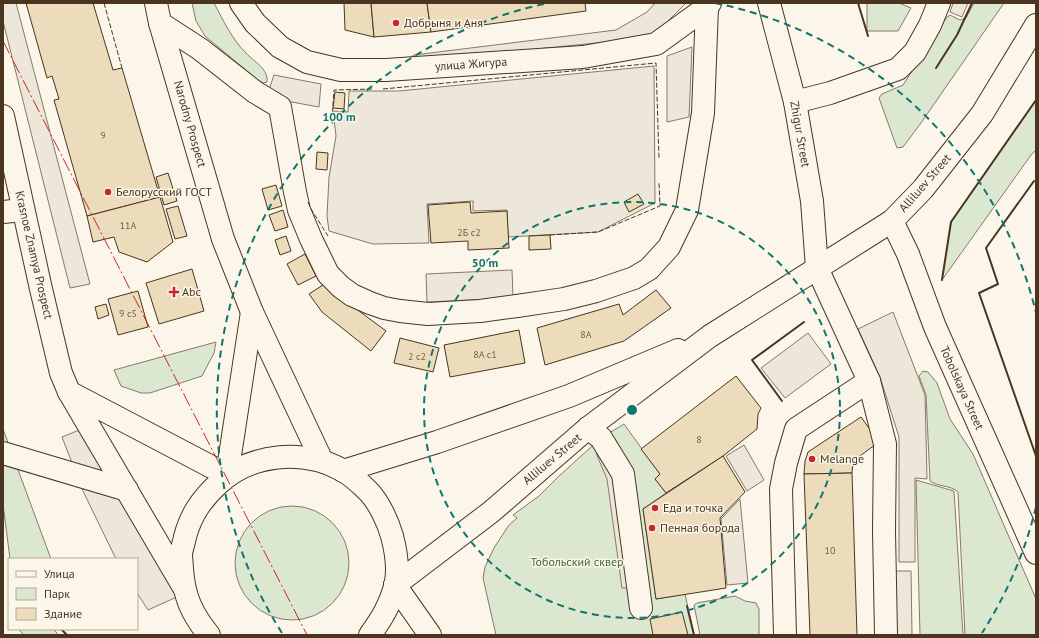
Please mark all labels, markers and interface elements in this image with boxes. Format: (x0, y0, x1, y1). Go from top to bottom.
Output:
place label: Добрыня и Аня (404, 15, 483, 30)
marker: Добрыня и Аня (391, 18, 401, 28)
street label: улица Жигура (434, 53, 508, 74)
street label: Narodny Prospect (171, 79, 210, 169)
street label: Zhigur Street (787, 100, 814, 168)
text: 100 m (322, 109, 356, 124)
house number: 9 (100, 129, 106, 142)
street label: Alliluev Street (895, 150, 954, 215)
place label: Белорусский ГОСТ (116, 184, 212, 199)
marker: Белорусский ГОСТ (103, 187, 113, 197)
street label: Krasnoe Znamya Prospect (12, 189, 57, 320)
house number: 11А (120, 219, 137, 232)
house number: 2Б с2 (457, 226, 481, 239)
text: 50 m (472, 255, 498, 270)
place label: Abc (182, 284, 202, 299)
marker: Abc (169, 287, 179, 297)
house number: 9 с5 (119, 307, 137, 320)
house number: 8А (580, 328, 592, 341)
street label: Tobolskaya Street (937, 344, 988, 432)
house number: 8А с1 (473, 348, 497, 361)
house number: 2 с2 (408, 350, 426, 363)
centre of rings (625, 403, 639, 417)
street label: Alliluev Street (519, 430, 584, 488)
house number: 8 (696, 433, 702, 446)
place label: Melange (820, 451, 864, 466)
marker: Melange (807, 454, 817, 464)
place label: Еда и точка (663, 500, 723, 515)
marker: Еда и точка (650, 503, 660, 513)
place label: Пенная борода (660, 520, 740, 535)
marker: Пенная борода (647, 523, 657, 533)
house number: 10 (825, 544, 836, 557)
park label: Тобольский сквер (530, 554, 624, 569)
legend (8, 558, 138, 630)
text: Улица (44, 566, 75, 581)
text: Парк (44, 586, 70, 601)
text: Здание (44, 606, 82, 621)

